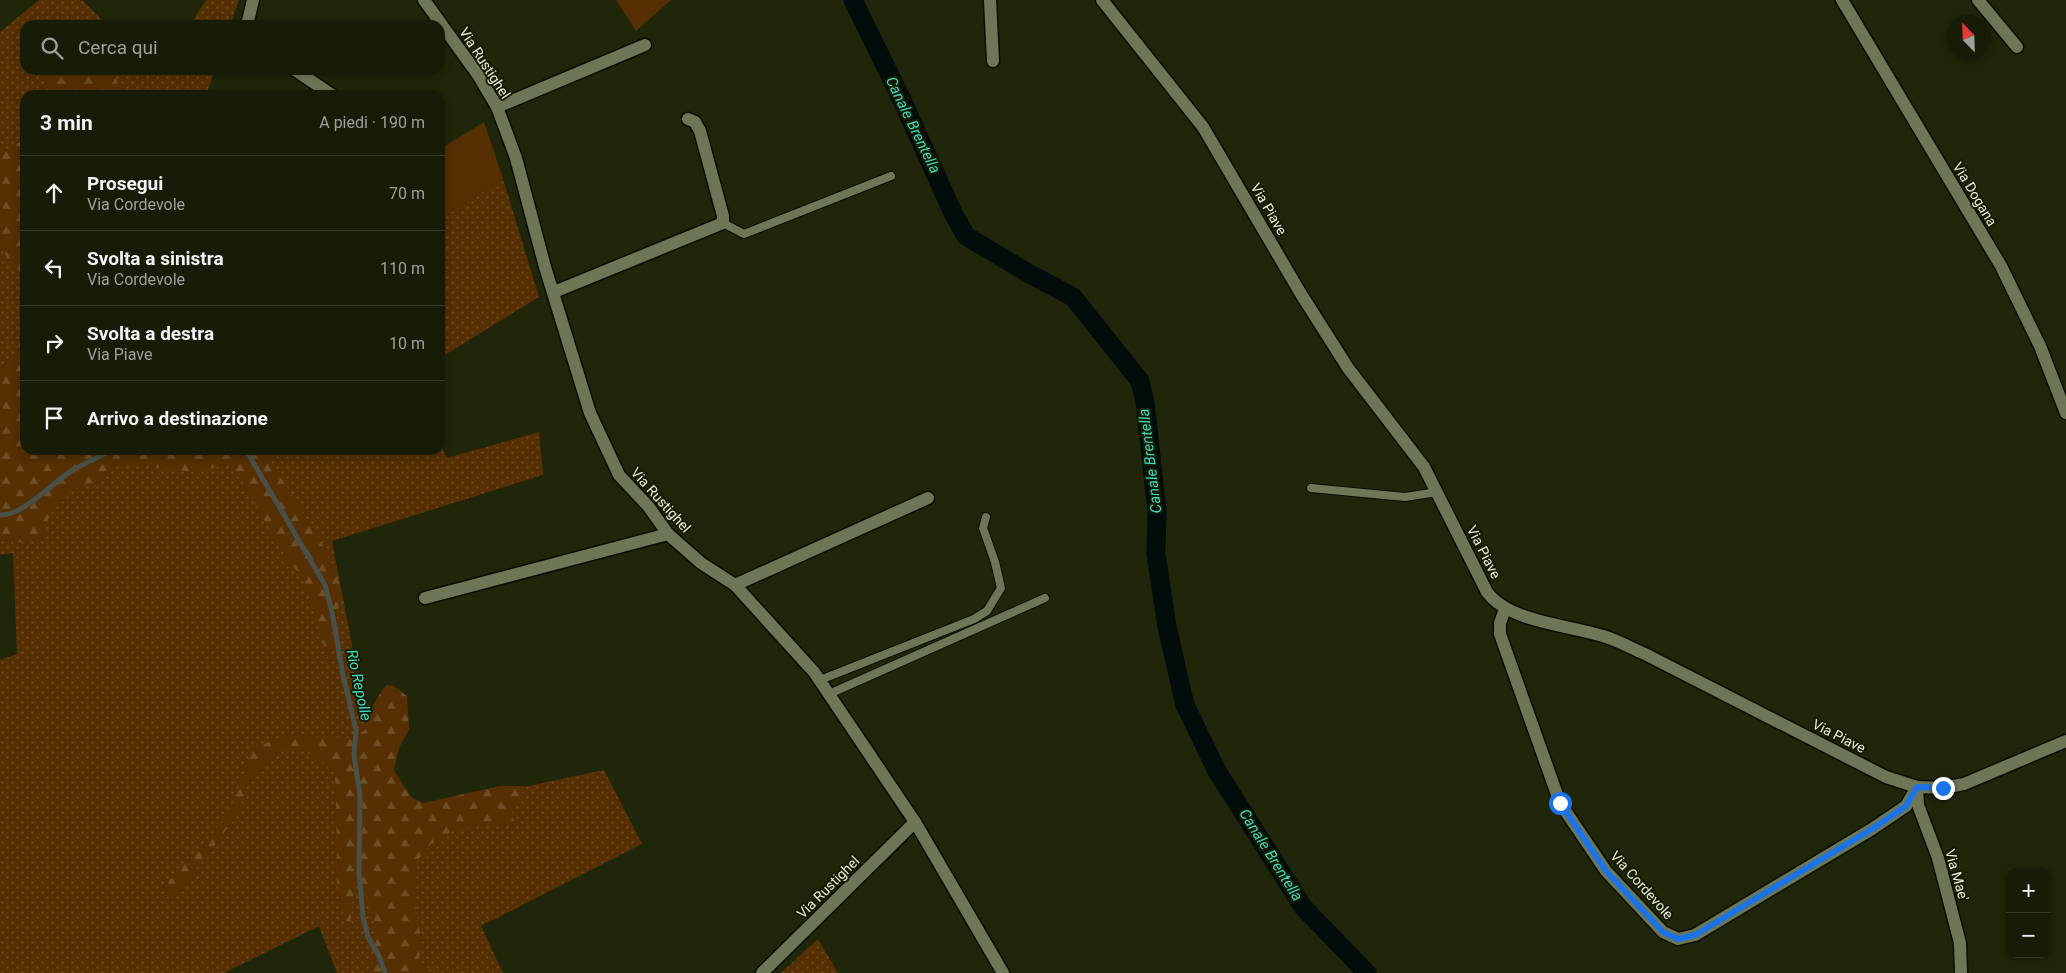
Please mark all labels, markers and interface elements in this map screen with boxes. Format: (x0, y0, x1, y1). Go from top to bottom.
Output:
north arrow (1946, 15, 1991, 60)
search box (20, 20, 445, 75)
street label: Via Rustighel (456, 25, 514, 101)
icon: search (38, 34, 66, 62)
text: Cerca qui (78, 36, 158, 59)
water label: Canale Brentella (882, 74, 944, 176)
text: 3 min (40, 111, 93, 135)
text: A piedi · 190 m (319, 113, 425, 132)
street label: Via Dogana (1950, 159, 2000, 229)
text: Prosegui (87, 172, 163, 195)
icon: ahead (40, 179, 68, 207)
street label: Via Piave (1248, 180, 1290, 238)
text: 70 m (389, 184, 425, 203)
text: Via Cordevole (87, 195, 185, 214)
text: Svolta a sinistra (87, 247, 224, 270)
icon: left (40, 254, 68, 282)
text: 110 m (380, 259, 425, 278)
text: Via Cordevole (87, 270, 185, 289)
text: Svolta a destra (87, 322, 214, 345)
icon: right (40, 329, 68, 357)
text: 10 m (389, 334, 425, 353)
text: Via Piave (87, 345, 152, 364)
icon: arrive (40, 404, 68, 432)
text: Arrivo a destinazione (87, 407, 268, 430)
water label: Canale Brentella (1135, 408, 1165, 514)
street label: Via Rustighel (628, 464, 694, 536)
street label: Via Piave (1464, 523, 1504, 581)
water label: Rio Repolle (343, 648, 375, 723)
street label: Via Piave (1810, 716, 1868, 756)
route end (1932, 777, 1955, 800)
route start (1549, 792, 1572, 815)
water label: Canale Brentella (1235, 806, 1307, 905)
street label: Via Mae' (1942, 847, 1972, 903)
street label: Via Cordevole (1607, 848, 1677, 922)
street label: Via Rustighel (794, 853, 862, 921)
map controls (2006, 868, 2051, 958)
button: + (2006, 868, 2051, 913)
button: − (2006, 913, 2051, 958)

